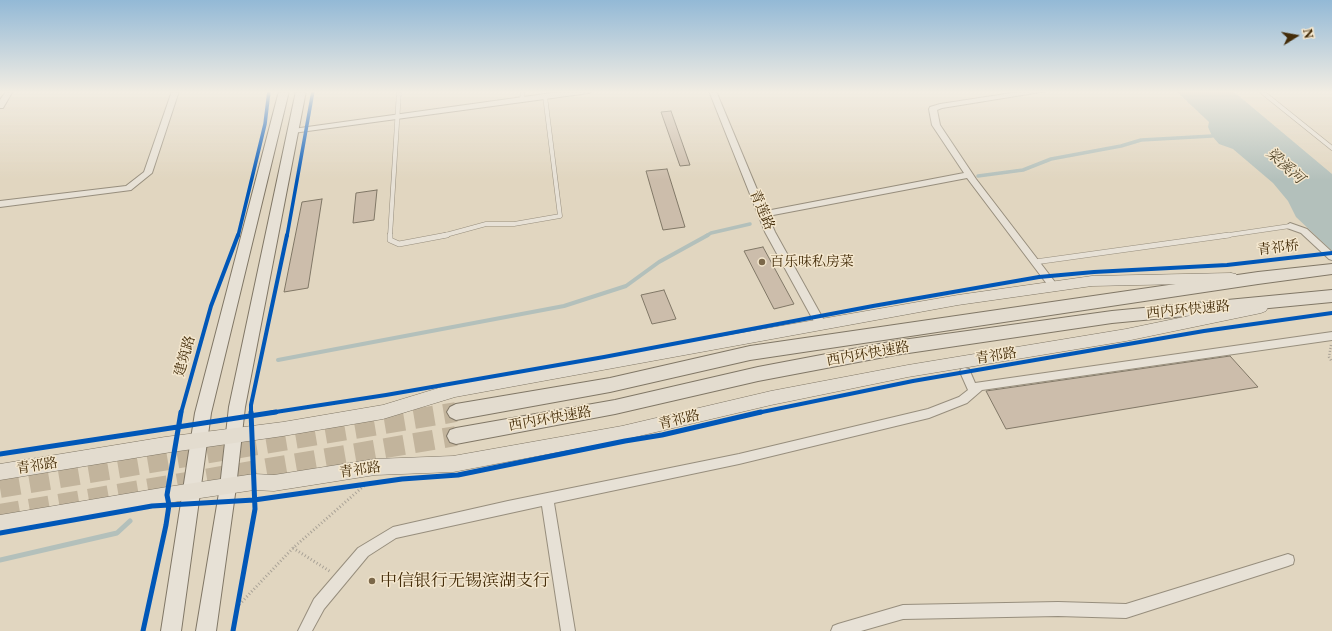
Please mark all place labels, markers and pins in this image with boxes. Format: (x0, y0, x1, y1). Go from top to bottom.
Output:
place label: 百乐味私房菜 (770, 254, 854, 270)
marker: 百乐味私房菜 (757, 257, 767, 267)
place label: 中信银行无锡滨湖支行 (380, 571, 550, 591)
marker: 中信银行无锡滨湖支行 (367, 576, 377, 586)

